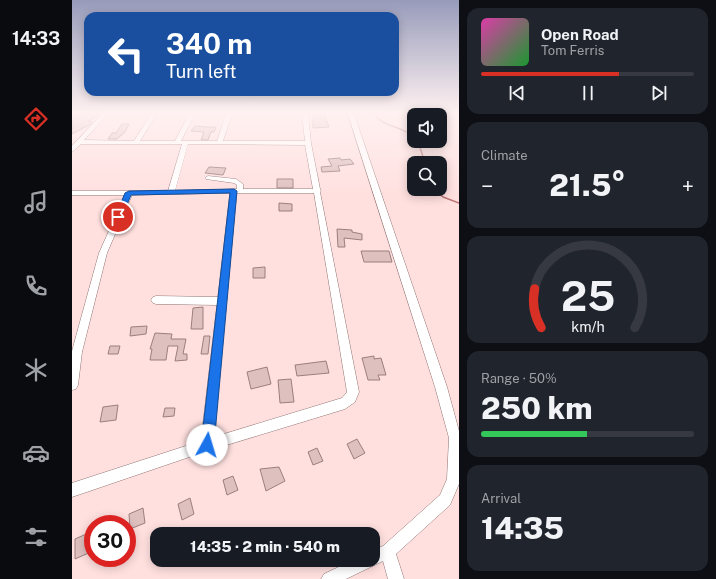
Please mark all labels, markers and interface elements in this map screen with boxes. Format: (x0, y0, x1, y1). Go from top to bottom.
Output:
text: Open Road (541, 26, 619, 43)
text: 340 m (166, 27, 252, 60)
text: 14:33 (12, 28, 60, 49)
icon: left (100, 28, 152, 80)
text: Tom Ferris (541, 43, 604, 58)
text: Turn left (166, 61, 236, 82)
icon: previous (506, 82, 528, 104)
icon: pause (577, 82, 599, 104)
icon: next (648, 82, 670, 104)
icon: directions (22, 105, 50, 133)
map controls (407, 108, 447, 196)
button: sound (407, 108, 447, 148)
text: Climate (481, 148, 528, 163)
button: search (407, 156, 447, 196)
text: 21.5° (549, 167, 626, 203)
text: − (481, 173, 493, 199)
text: + (682, 173, 694, 199)
icon: music (22, 188, 50, 216)
pin (101, 200, 135, 234)
icon: arrive (107, 206, 129, 228)
text: 25 (560, 270, 615, 319)
icon: phone (22, 272, 50, 300)
text: km/h (571, 317, 604, 334)
icon: climate (22, 356, 50, 384)
text: Range · 50% (481, 371, 557, 386)
text: 250 km (481, 390, 593, 426)
position arrow (186, 424, 228, 466)
icon: car (22, 439, 50, 467)
text: Arrival (481, 491, 521, 506)
text: 14:35 (481, 510, 564, 546)
speed limit sign: 30 (84, 515, 136, 567)
icon: filters (22, 523, 50, 551)
text: 14:35 · 2 min · 540 m (190, 538, 340, 555)

